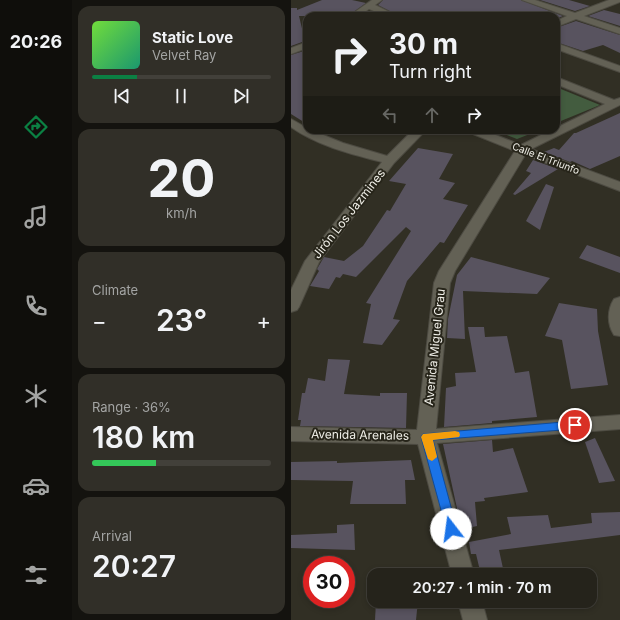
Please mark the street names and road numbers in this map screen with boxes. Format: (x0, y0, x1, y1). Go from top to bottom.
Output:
street label: Calle El Triunfo (511, 140, 581, 176)
street label: Jirón Los Jazmines (309, 166, 388, 261)
street label: Avenida Miguel Grau (421, 288, 448, 406)
street label: Avenida Arenales (311, 426, 409, 443)

